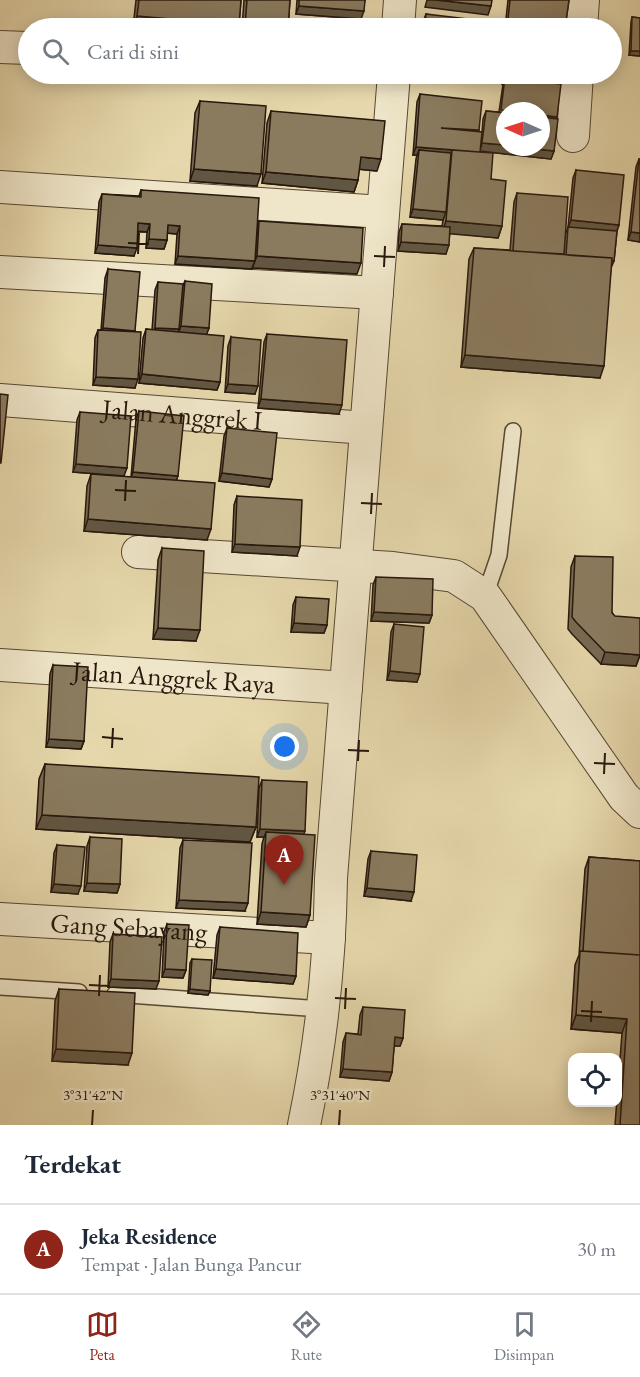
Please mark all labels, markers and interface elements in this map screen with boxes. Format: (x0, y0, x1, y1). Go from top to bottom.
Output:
search box (18, 18, 622, 84)
icon: search (39, 35, 72, 68)
text: Cari di sini (87, 37, 179, 66)
north arrow (496, 102, 550, 156)
street label: Jalan Anggrek I (99, 390, 264, 438)
street label: Jalan Anggrek Raya (69, 652, 276, 701)
your location (270, 732, 299, 761)
pin: A (264, 836, 304, 885)
street label: Gang Sebayang (49, 904, 208, 948)
map controls (568, 1053, 622, 1107)
button: locate (568, 1053, 622, 1107)
text: 3°31'42"N (63, 1085, 123, 1104)
text: 3°31'40"N (310, 1085, 370, 1104)
text: Terdekat (24, 1147, 121, 1181)
text: Jeka Residence (81, 1222, 217, 1251)
text: A (36, 1236, 51, 1262)
text: 30 m (577, 1236, 616, 1262)
text: Tempat · Jalan Bunga Pancur (81, 1251, 301, 1277)
tab: Peta (86, 1308, 119, 1365)
tab: Rute (290, 1308, 323, 1365)
tab: Disimpan (494, 1308, 554, 1365)

